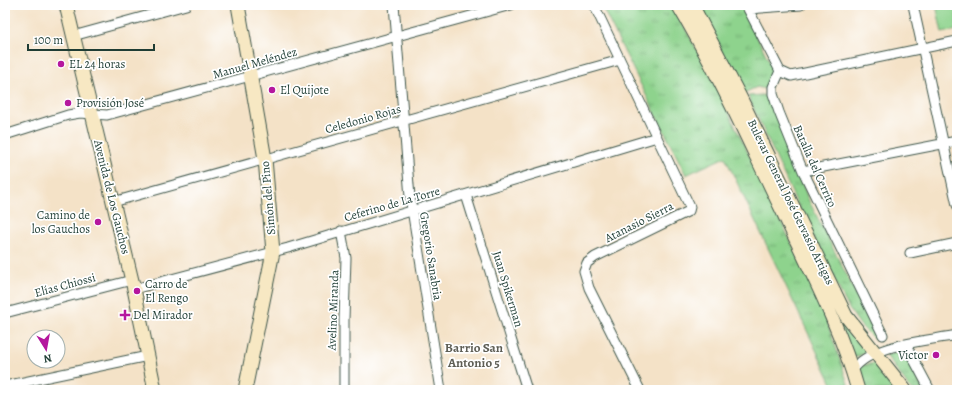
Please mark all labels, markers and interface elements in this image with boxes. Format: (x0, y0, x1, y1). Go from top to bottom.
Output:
scale bar (28, 26, 154, 52)
text: 100 m (34, 32, 63, 48)
street label: Manuel Meléndez (211, 43, 299, 83)
place label: EL 24 horas (69, 56, 126, 72)
marker: EL 24 horas (56, 59, 66, 69)
place label: El Quijote (280, 82, 329, 98)
marker: El Quijote (267, 85, 277, 95)
place label: Provisión José (76, 95, 144, 111)
marker: Provisión José (63, 98, 73, 108)
street label: Celedonio Rojas (323, 101, 403, 137)
street label: Bulevar General José Gervasio Artigas (744, 117, 838, 288)
street label: Batalla del Cerrito (790, 122, 840, 210)
street label: Avenida de Los Gauchos (90, 137, 134, 256)
street label: Simón del Pino (257, 160, 279, 236)
street label: Ceferino de La Torre (342, 183, 442, 225)
street label: Atanasio Sierra (601, 198, 676, 247)
place label: Camino de los Gauchos (32, 207, 90, 237)
street label: Gregorio Sanabria (416, 211, 446, 302)
marker: Camino de los Gauchos (93, 217, 103, 227)
street label: Juan Spikerman (489, 249, 527, 329)
street label: Elías Chiossi (33, 269, 97, 301)
street label: Avelino Miranda (324, 269, 342, 352)
place label: Carro de El Rengo (145, 276, 188, 306)
marker: Carro de El Rengo (132, 286, 142, 296)
place label: Del Mirador (133, 307, 193, 323)
marker: Del Mirador (120, 310, 130, 320)
north arrow (26, 329, 66, 369)
district label: Barrio San Antonio 5 (445, 339, 504, 371)
place label: Victor (897, 347, 928, 363)
text: N (42, 350, 53, 366)
marker: Victor (931, 350, 941, 360)

